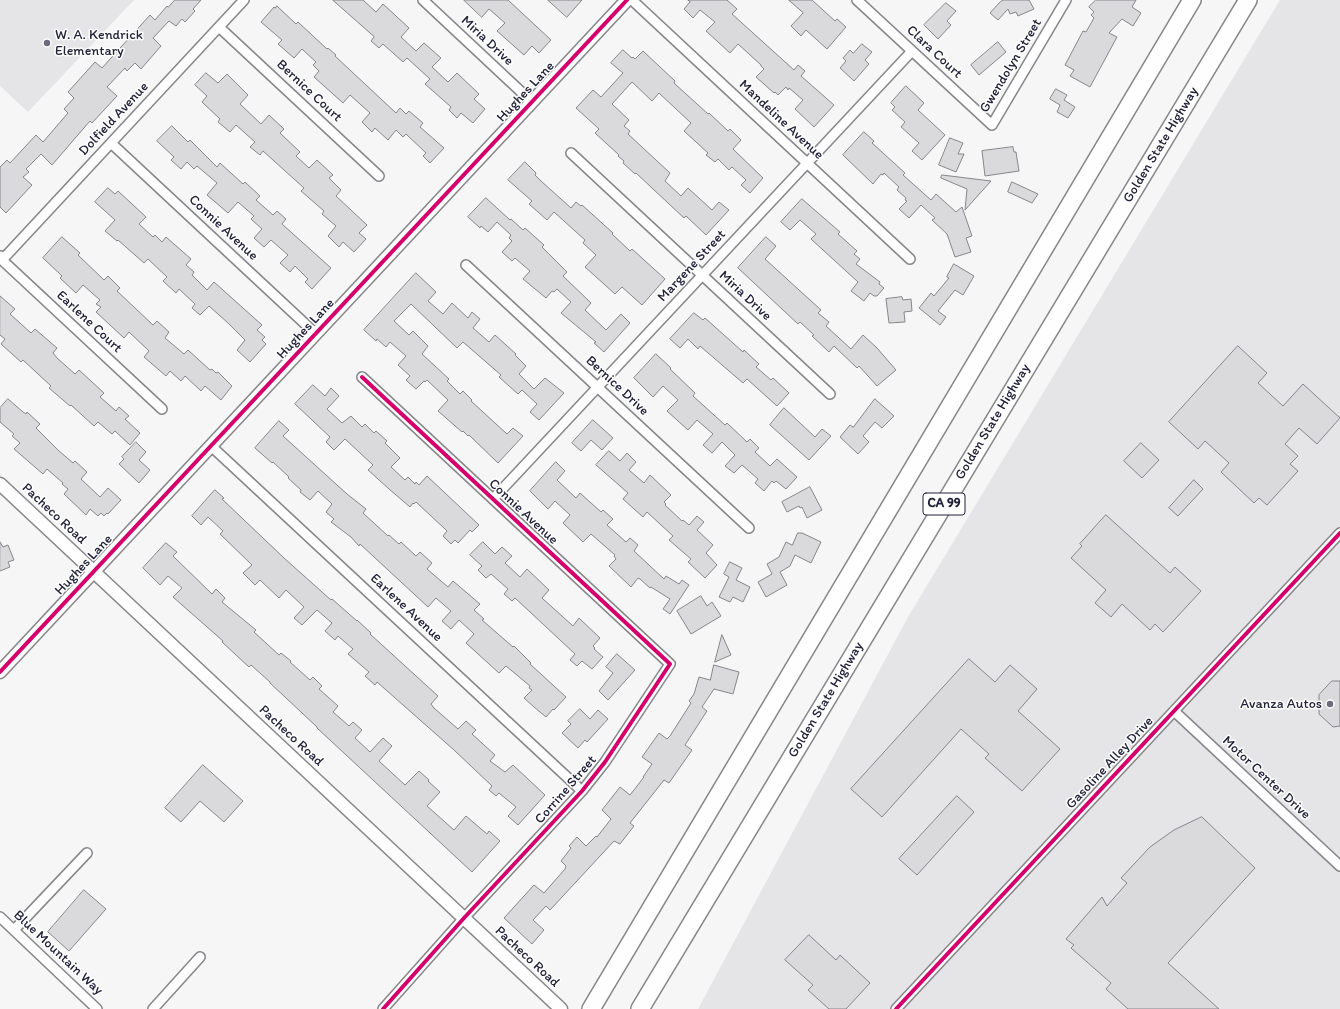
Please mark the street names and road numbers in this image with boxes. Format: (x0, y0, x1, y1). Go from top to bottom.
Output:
street label: Miria Drive (457, 12, 517, 70)
street label: Gwendolyn Street (976, 16, 1046, 116)
street label: Clara Court (903, 22, 965, 82)
street label: Bernice Court (273, 56, 345, 126)
street label: Hughes Lane (494, 58, 558, 126)
street label: Mandeline Avenue (735, 77, 827, 163)
street label: Dolfield Avenue (76, 79, 152, 159)
street label: Golden State Highway (1120, 84, 1202, 206)
street label: Connie Avenue (185, 192, 261, 264)
street label: Margene Street (654, 226, 730, 306)
street label: Miria Drive (715, 267, 775, 325)
street label: Earlene Court (53, 287, 125, 357)
street label: Hughes Lane (274, 295, 338, 363)
street label: Bernice Drive (582, 352, 652, 420)
street label: Golden State Highway (952, 361, 1034, 483)
street label: Connie Avenue (485, 476, 561, 548)
street label: Pacheco Road (18, 480, 90, 548)
road number: CA 99 (923, 493, 965, 515)
street label: Hughes Lane (52, 531, 116, 599)
street label: Earlene Avenue (366, 570, 446, 646)
street label: Golden State Highway (785, 639, 867, 761)
street label: Pacheco Road (255, 702, 327, 770)
street label: Gasoline Alley Drive (1063, 713, 1157, 813)
street label: Motor Center Drive (1218, 733, 1314, 823)
street label: Corrine Street (532, 752, 600, 828)
street label: Blue Mountain Way (10, 907, 106, 999)
street label: Pacheco Road (491, 923, 563, 991)

